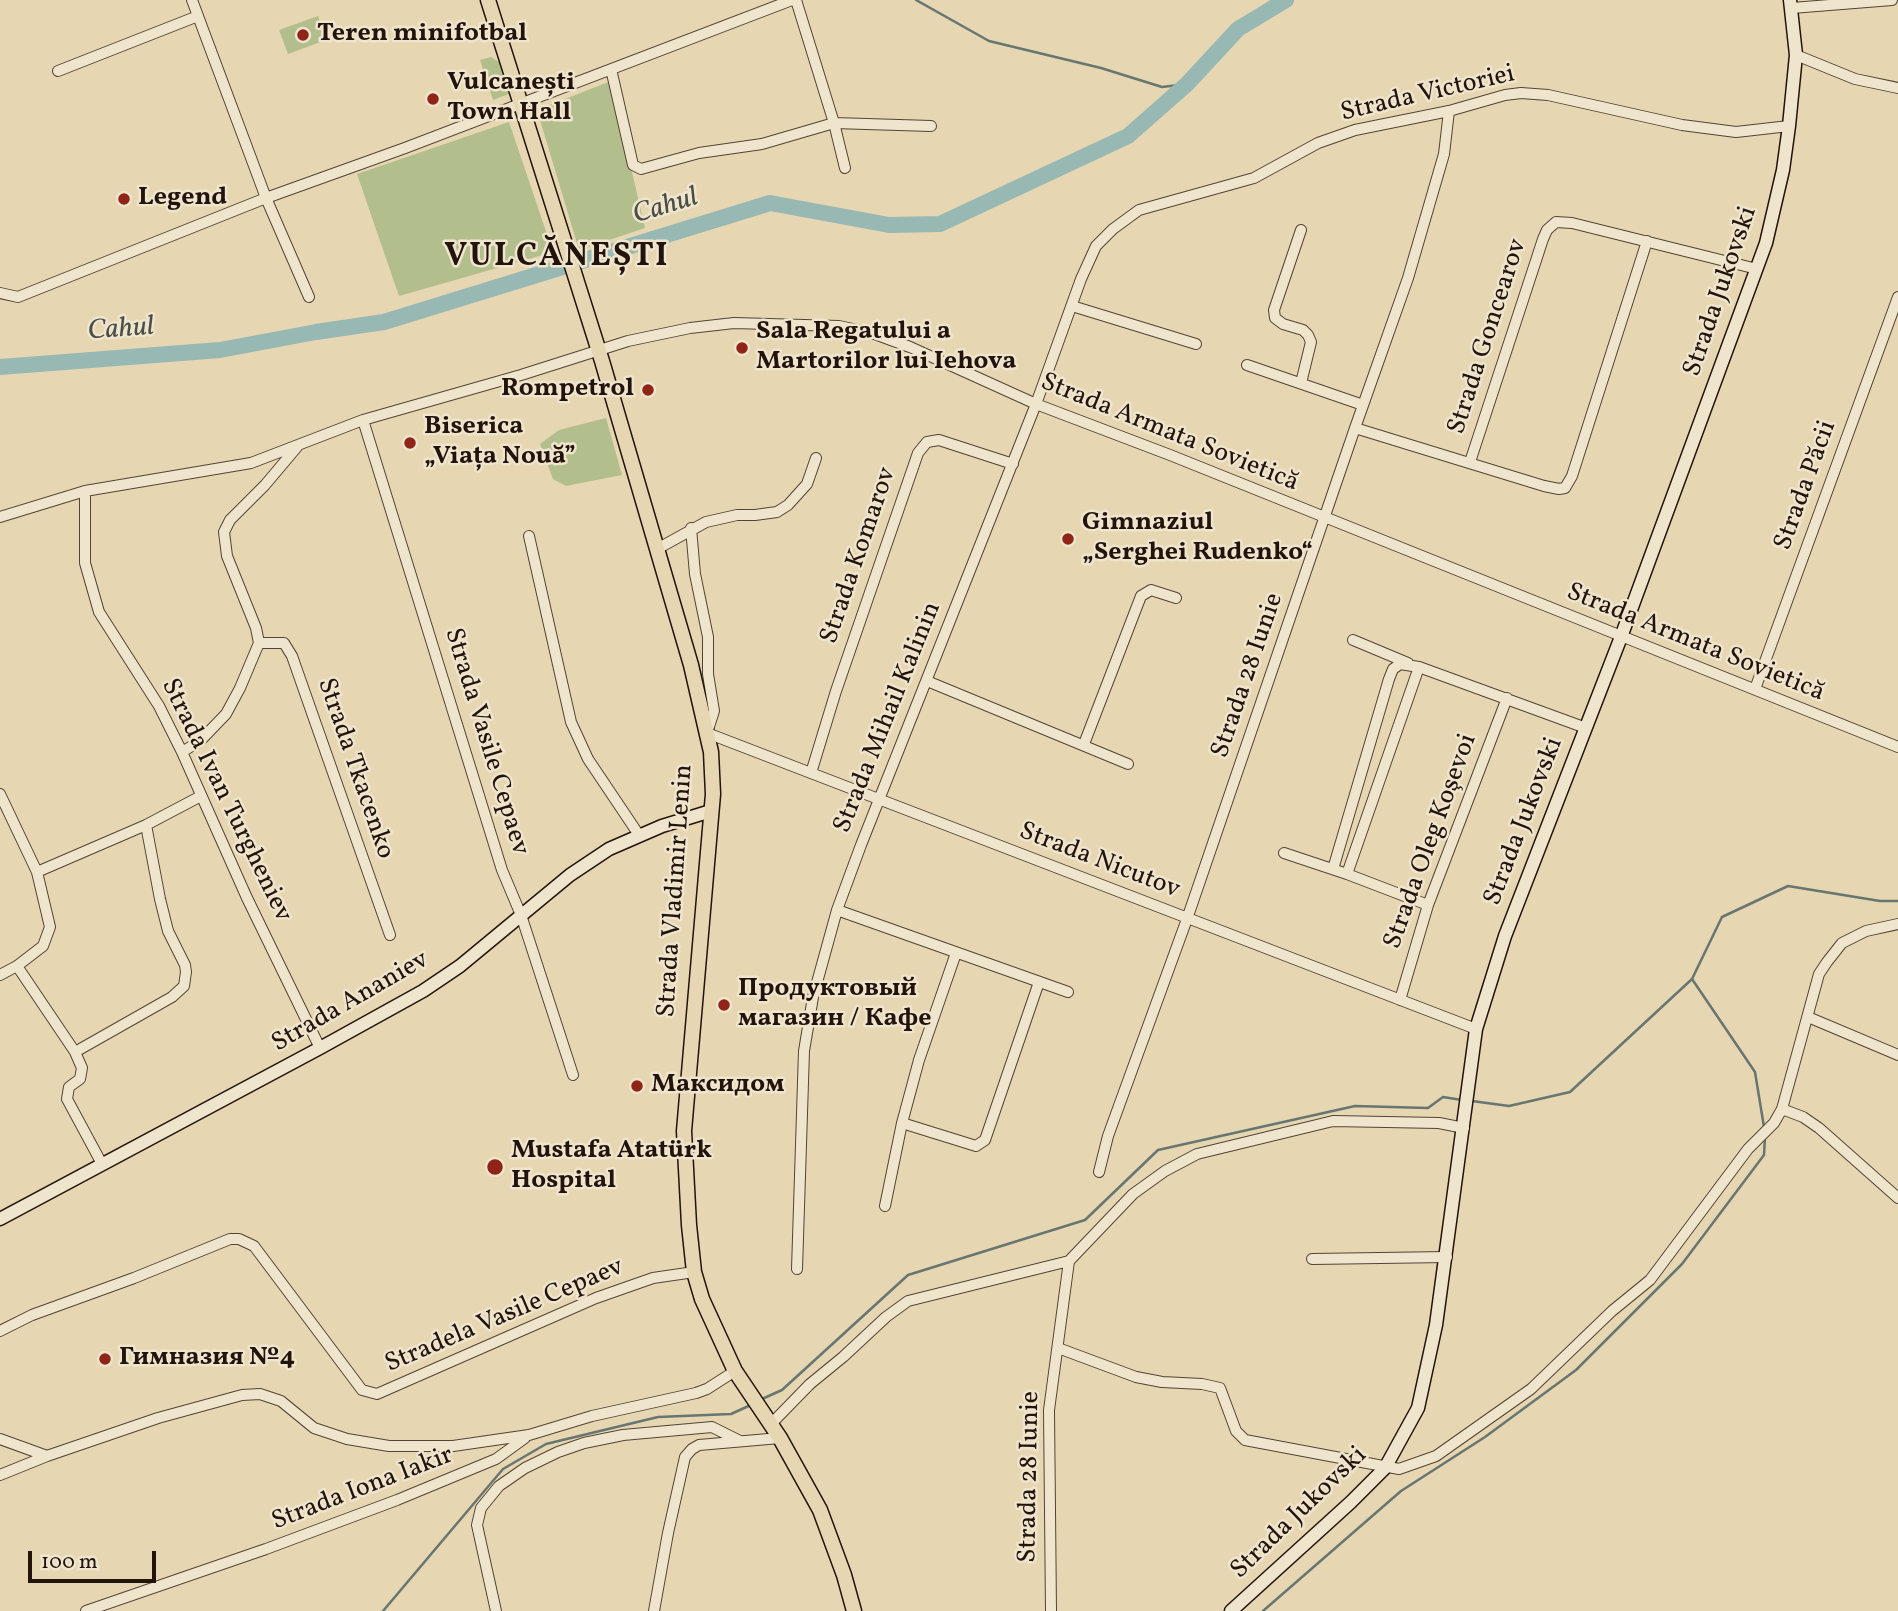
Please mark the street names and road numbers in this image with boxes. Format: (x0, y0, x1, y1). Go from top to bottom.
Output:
street label: Strada Victoriei (1338, 60, 1518, 130)
street label: Strada Jukovski (1678, 203, 1766, 381)
street label: Strada Goncearov (1443, 235, 1535, 439)
street label: Strada Armata Sovietică (1035, 368, 1303, 500)
street label: Strada Păcii (1769, 417, 1845, 555)
street label: Strada Komarov (815, 464, 905, 648)
street label: Strada Armata Sovietică (1561, 578, 1829, 710)
street label: Strada 28 Iunie (1206, 590, 1292, 762)
street label: Strada Mihail Kalinin (828, 598, 950, 838)
street label: Strada Vasile Cepaev (436, 625, 534, 859)
street label: Strada Ivan Turgheniev (153, 674, 297, 928)
street label: Strada Tkacenko (308, 675, 400, 863)
street label: Strada Oleg Koşevoi (1379, 730, 1485, 954)
street label: Strada Jukovski (1479, 734, 1571, 910)
street label: Strada Vladimir Lenin (653, 763, 701, 1019)
street label: Strada Nicutov (1014, 817, 1184, 907)
street label: Strada Ananiev (267, 945, 435, 1061)
street label: Stradela Vasile Cepaev (381, 1253, 629, 1381)
street label: Strada 28 Iunie (1014, 1391, 1048, 1563)
street label: Strada Iona Iakir (268, 1441, 458, 1539)
street label: Strada Jukovski (1225, 1441, 1375, 1587)

